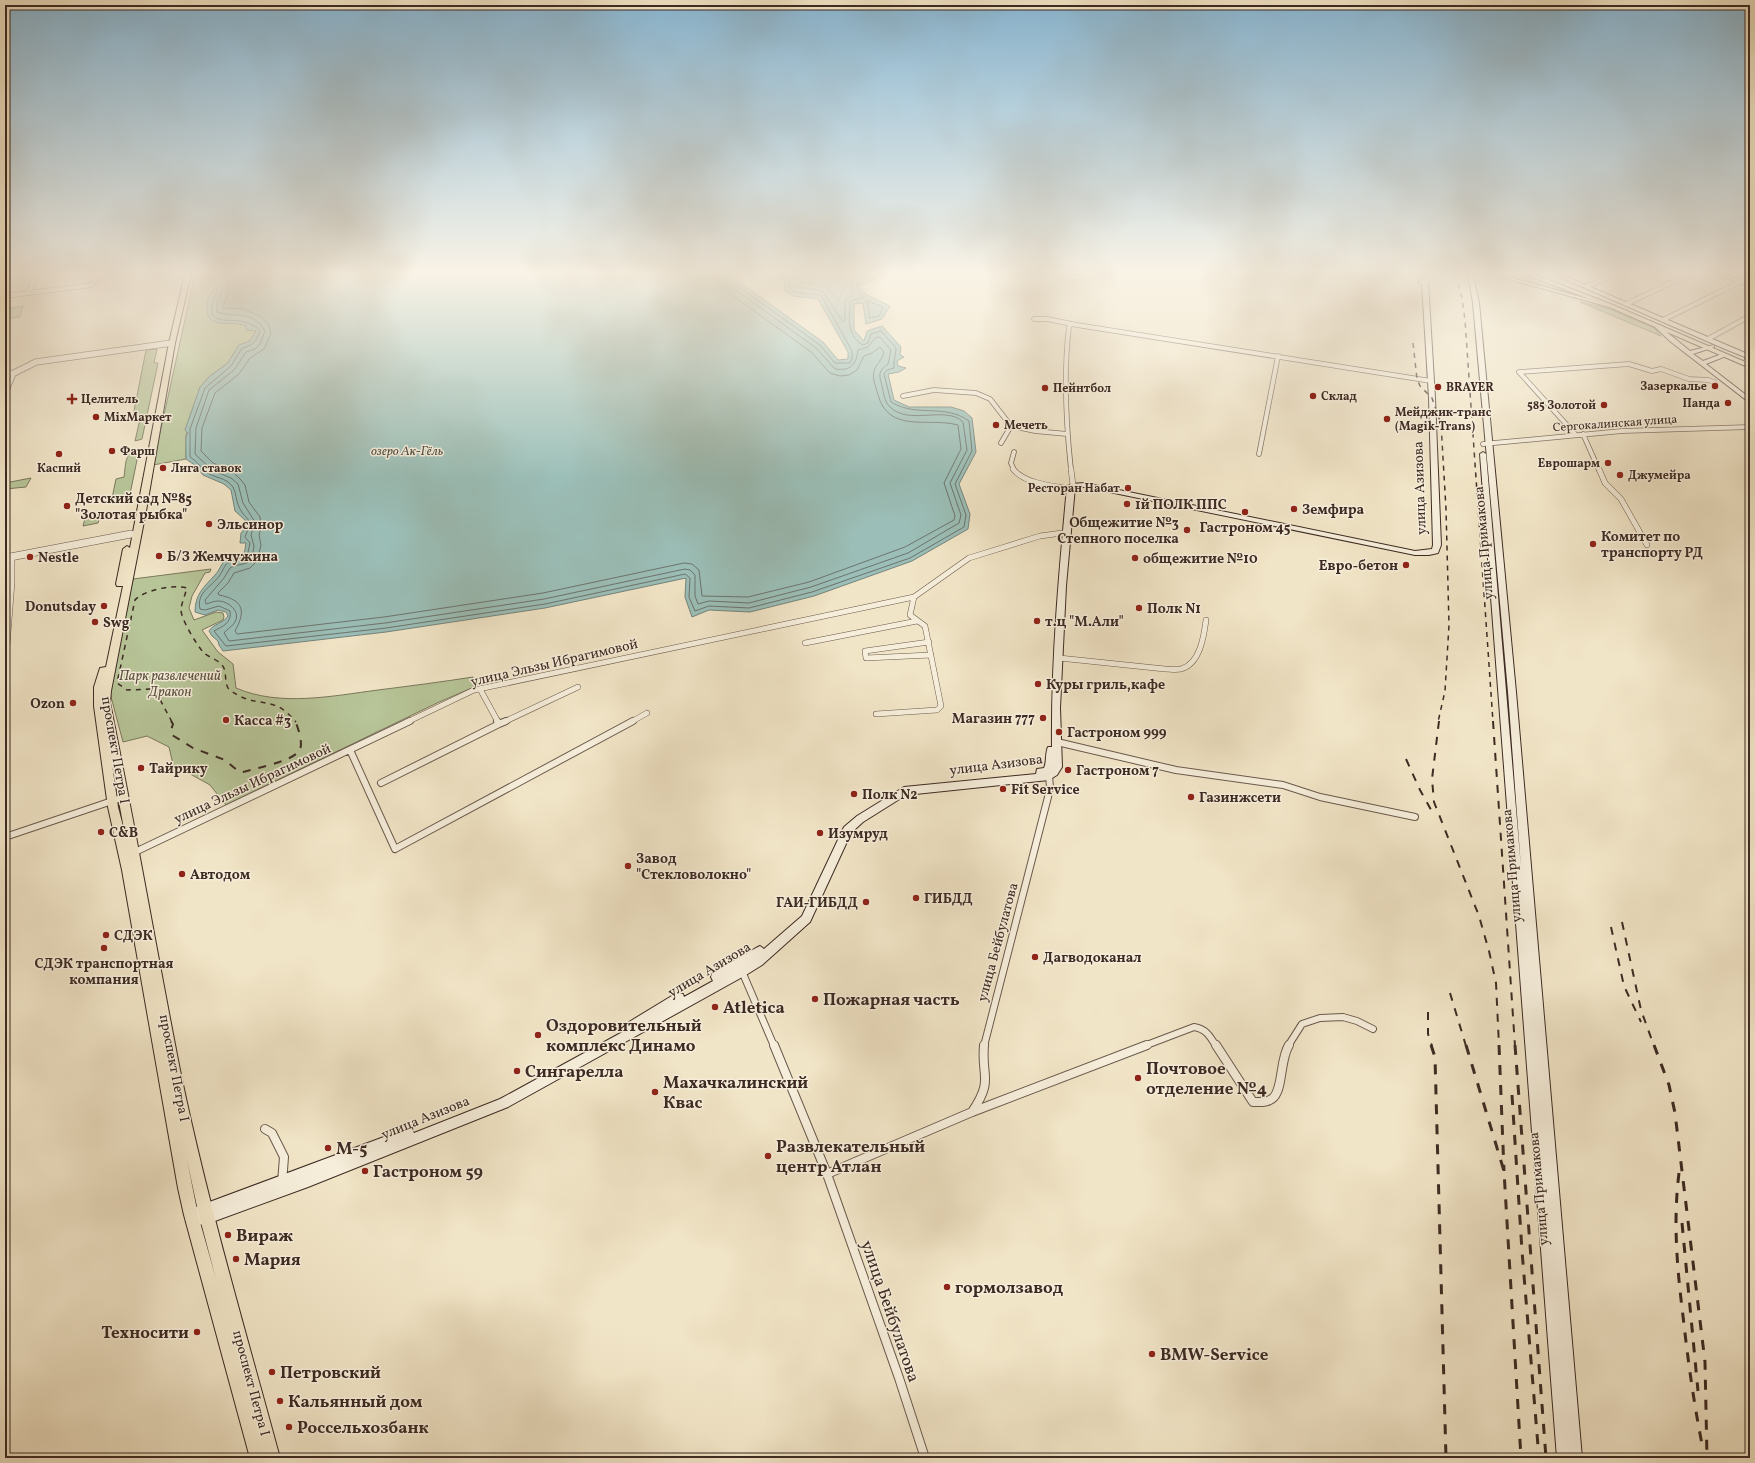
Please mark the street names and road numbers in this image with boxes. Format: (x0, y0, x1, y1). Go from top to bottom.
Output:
street label: Сергокалинская улица (1552, 412, 1678, 436)
street label: улица Азизова (1409, 441, 1432, 535)
street label: улица Примакова (1470, 485, 1499, 601)
street label: улица Эльзы Ибрагимовой (469, 635, 640, 692)
street label: проспект Петра I (96, 695, 133, 805)
street label: улица Эльзы Ибрагимовой (171, 739, 335, 829)
street label: улица Азизова (948, 750, 1044, 781)
street label: улица Примакова (1498, 808, 1527, 924)
street label: улица Бейбулатова (973, 881, 1023, 1004)
street label: улица Азизова (665, 938, 755, 1003)
street label: проспект Петра I (154, 1013, 193, 1123)
street label: улица Азизова (379, 1092, 473, 1145)
street label: улица Примакова (1525, 1131, 1554, 1247)
street label: улица Бейбулатова (854, 1237, 925, 1386)
street label: проспект Петра I (227, 1328, 274, 1438)

